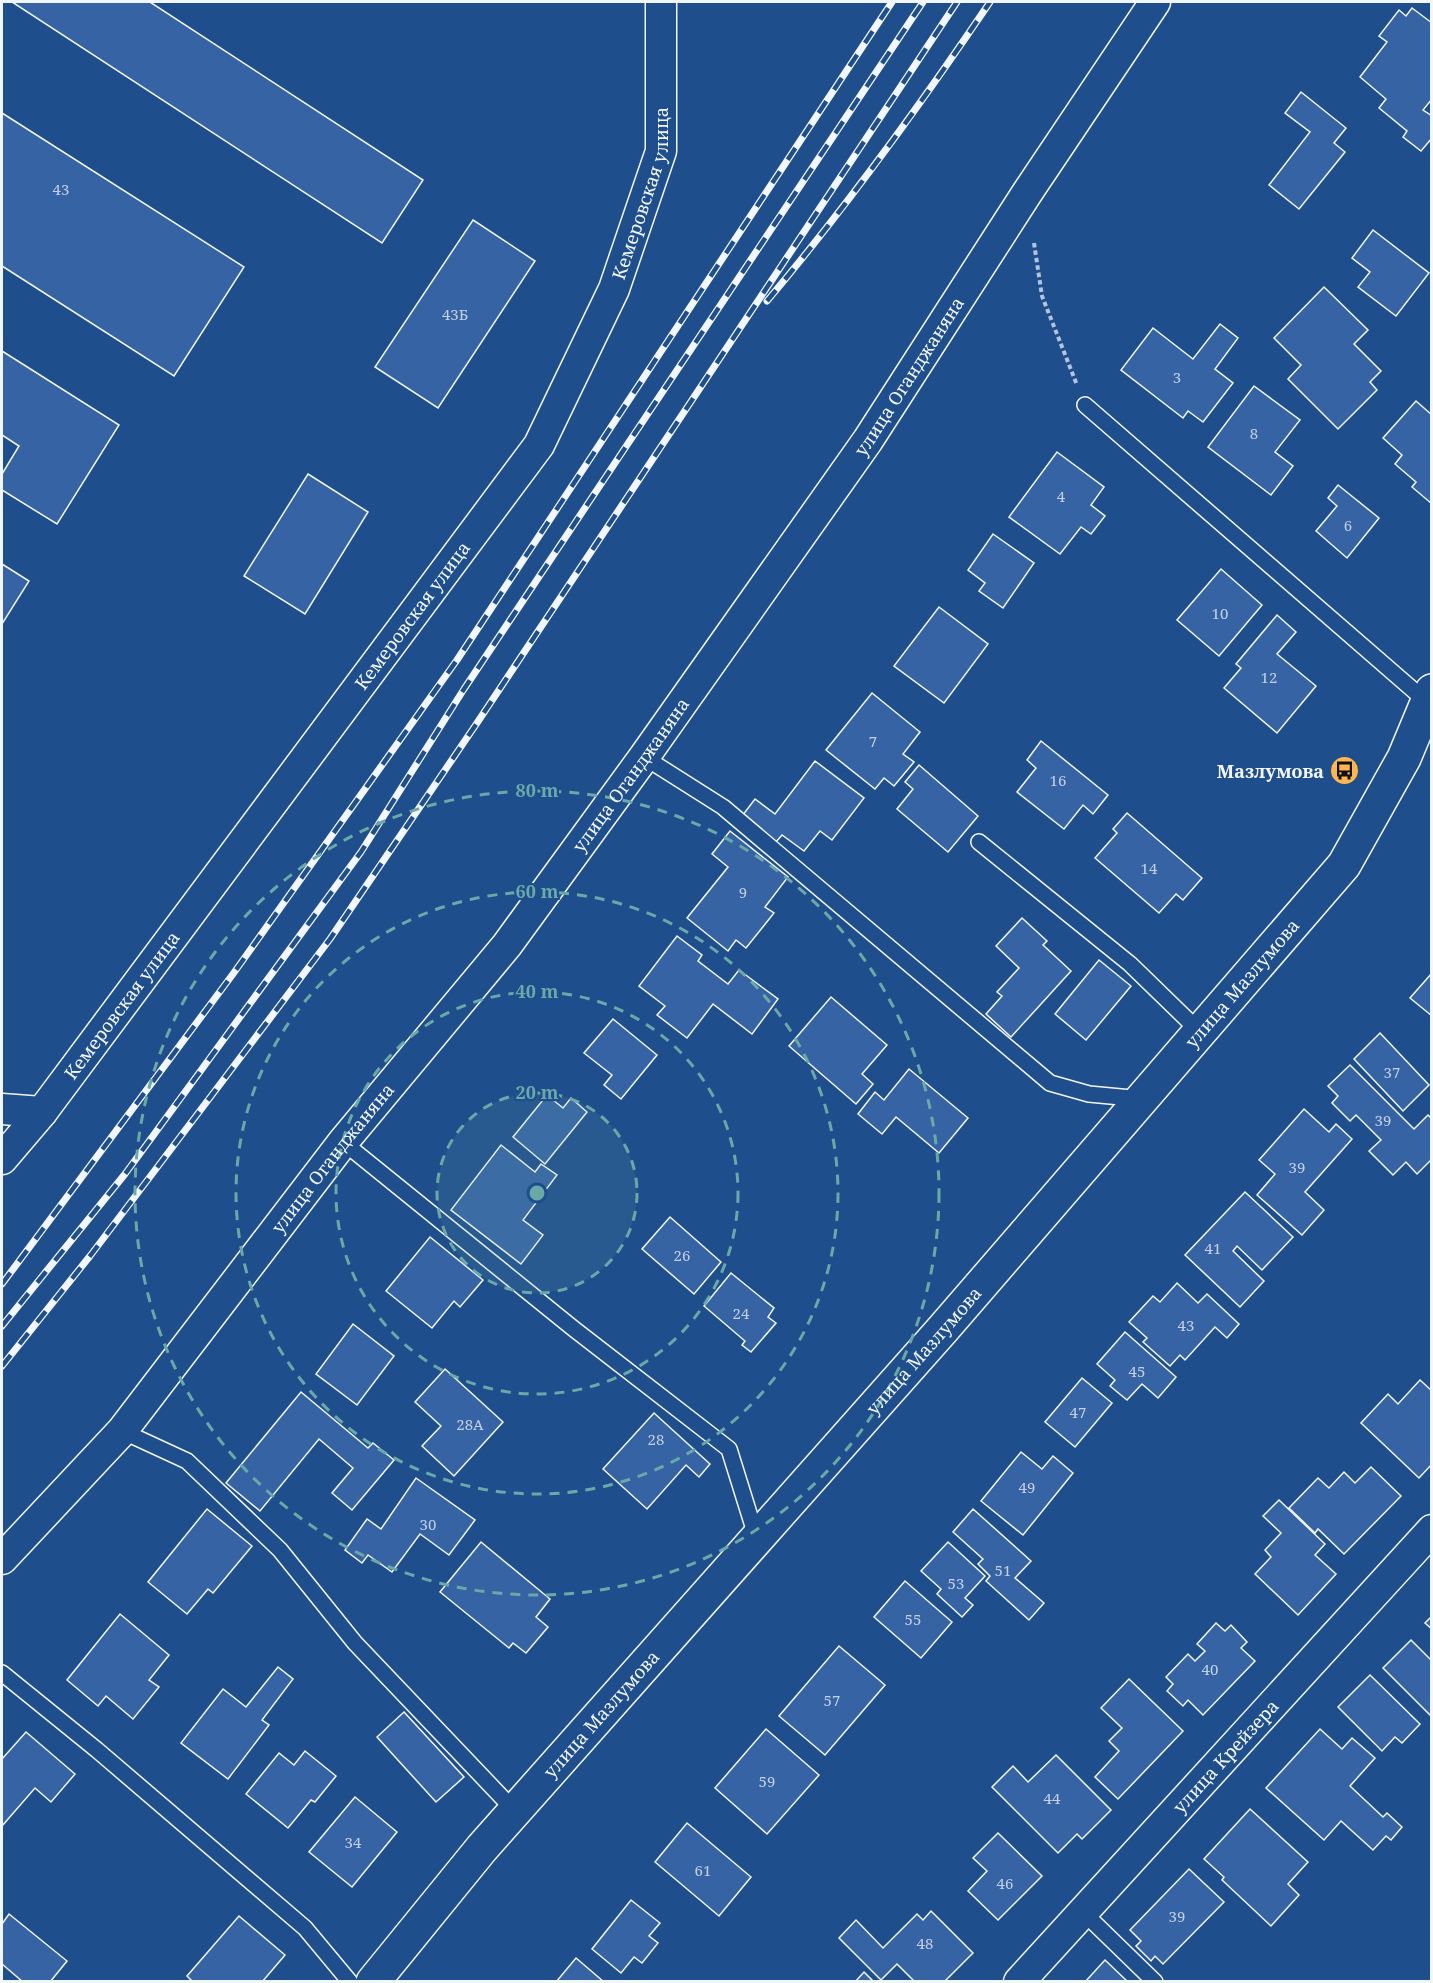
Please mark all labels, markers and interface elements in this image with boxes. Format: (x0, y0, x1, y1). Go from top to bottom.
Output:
street label: Кемеровская улица (606, 107, 673, 283)
house number: 43 (53, 179, 69, 199)
street label: улица Оганджаняна (848, 292, 969, 461)
house number: 43Б (442, 304, 468, 324)
house number: 3 (1173, 367, 1181, 387)
house number: 8 (1250, 423, 1258, 443)
house number: 4 (1057, 486, 1066, 506)
house number: 6 (1344, 515, 1352, 535)
street label: Кемеровская улица (349, 536, 475, 694)
house number: 10 (1212, 603, 1228, 623)
house number: 12 (1261, 667, 1277, 687)
street label: улица Оганджаняна (567, 693, 694, 857)
house number: 7 (869, 731, 877, 751)
bus stop icon: Мазлумова (1329, 755, 1361, 787)
place label: Мазлумова (1217, 759, 1324, 783)
house number: 16 (1050, 770, 1066, 790)
text: 80 m (516, 778, 559, 802)
house number: 14 (1141, 858, 1158, 878)
text: 60 m (516, 879, 559, 903)
house number: 9 (739, 882, 747, 902)
street label: улица Мазлумова (1179, 914, 1304, 1053)
street label: Кемеровская улица (59, 926, 185, 1084)
text: 40 m (516, 979, 559, 1003)
house number: 37 (1384, 1062, 1400, 1082)
street label: улица Оганджаняна (266, 1078, 399, 1238)
text: 20 m (516, 1080, 559, 1104)
house number: 39 (1375, 1110, 1391, 1130)
house number: 39 (1289, 1157, 1305, 1177)
centre of rings (527, 1183, 547, 1203)
house number: 41 (1205, 1238, 1221, 1258)
house number: 26 (674, 1245, 690, 1265)
street label: улица Мазлумова (861, 1281, 987, 1420)
house number: 24 (733, 1303, 750, 1323)
house number: 43 (1178, 1315, 1194, 1335)
house number: 45 (1129, 1361, 1145, 1381)
house number: 47 (1070, 1402, 1086, 1422)
house number: 28А (456, 1414, 484, 1434)
house number: 28 (648, 1429, 664, 1449)
house number: 49 (1019, 1477, 1035, 1497)
house number: 30 (420, 1514, 436, 1534)
house number: 51 (995, 1560, 1011, 1580)
house number: 53 (948, 1573, 964, 1593)
house number: 55 (905, 1609, 921, 1629)
street label: улица Мазлумова (538, 1645, 664, 1783)
house number: 40 (1202, 1659, 1218, 1679)
house number: 57 (824, 1690, 840, 1710)
street label: улица Крейзера (1167, 1694, 1284, 1818)
house number: 59 (759, 1771, 775, 1791)
house number: 44 (1044, 1788, 1061, 1808)
house number: 34 (345, 1832, 362, 1852)
house number: 61 (695, 1860, 711, 1880)
house number: 46 (997, 1873, 1013, 1893)
house number: 39 (1169, 1906, 1185, 1926)
house number: 48 (917, 1933, 933, 1953)

